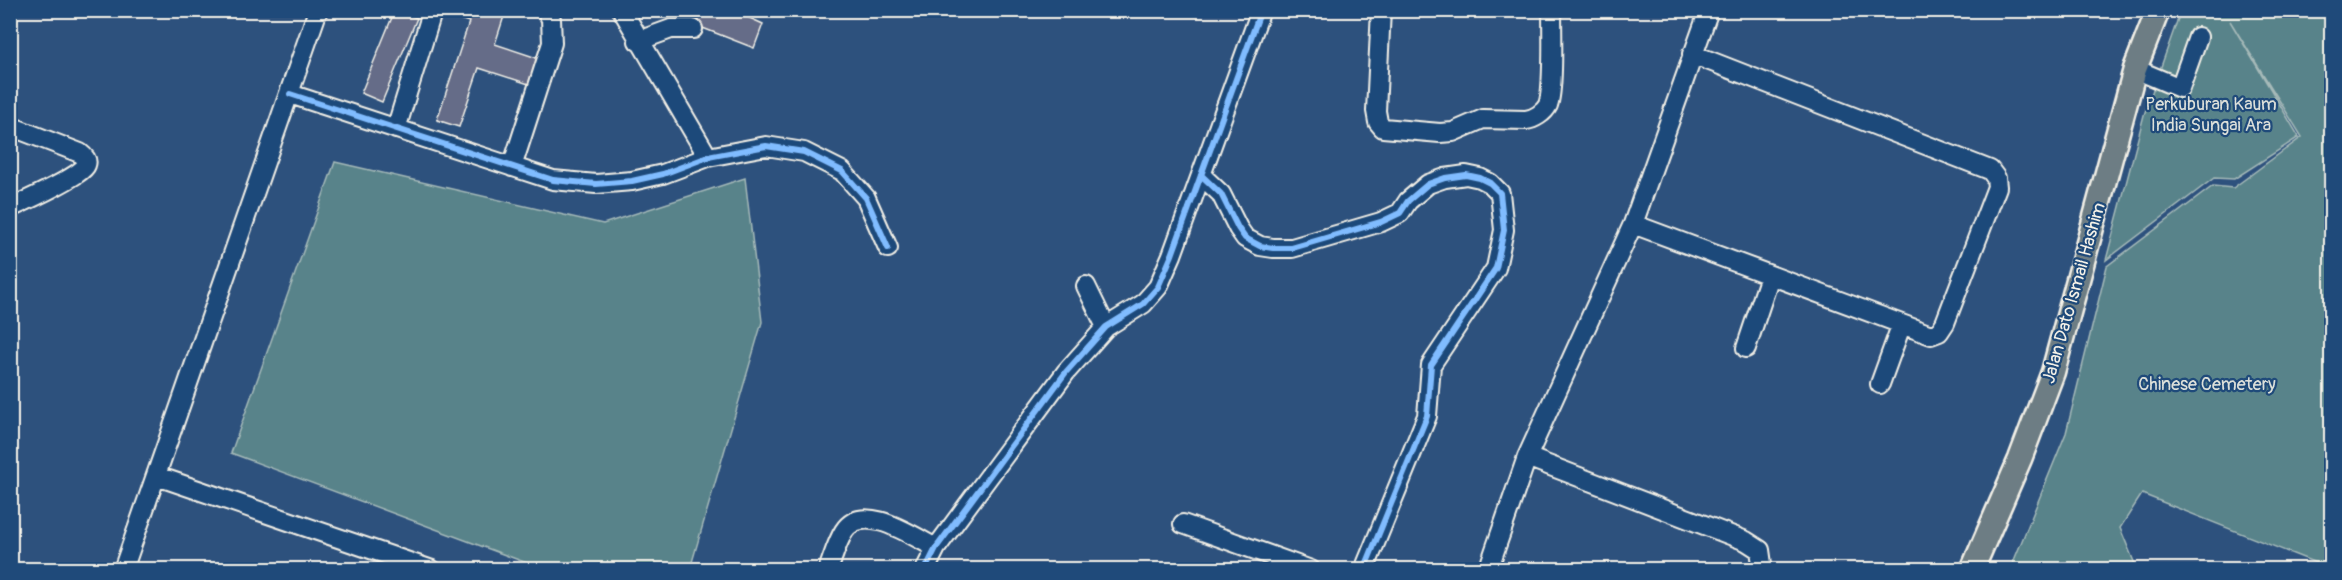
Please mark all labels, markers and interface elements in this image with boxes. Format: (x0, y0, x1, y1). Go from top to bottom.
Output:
park label: Perkuburan Kaum India Sungai Ara (2145, 93, 2277, 137)
street label: Jalan Dato Ismail Hashim (2037, 200, 2111, 386)
park label: Chinese Cemetery (2138, 373, 2276, 396)

